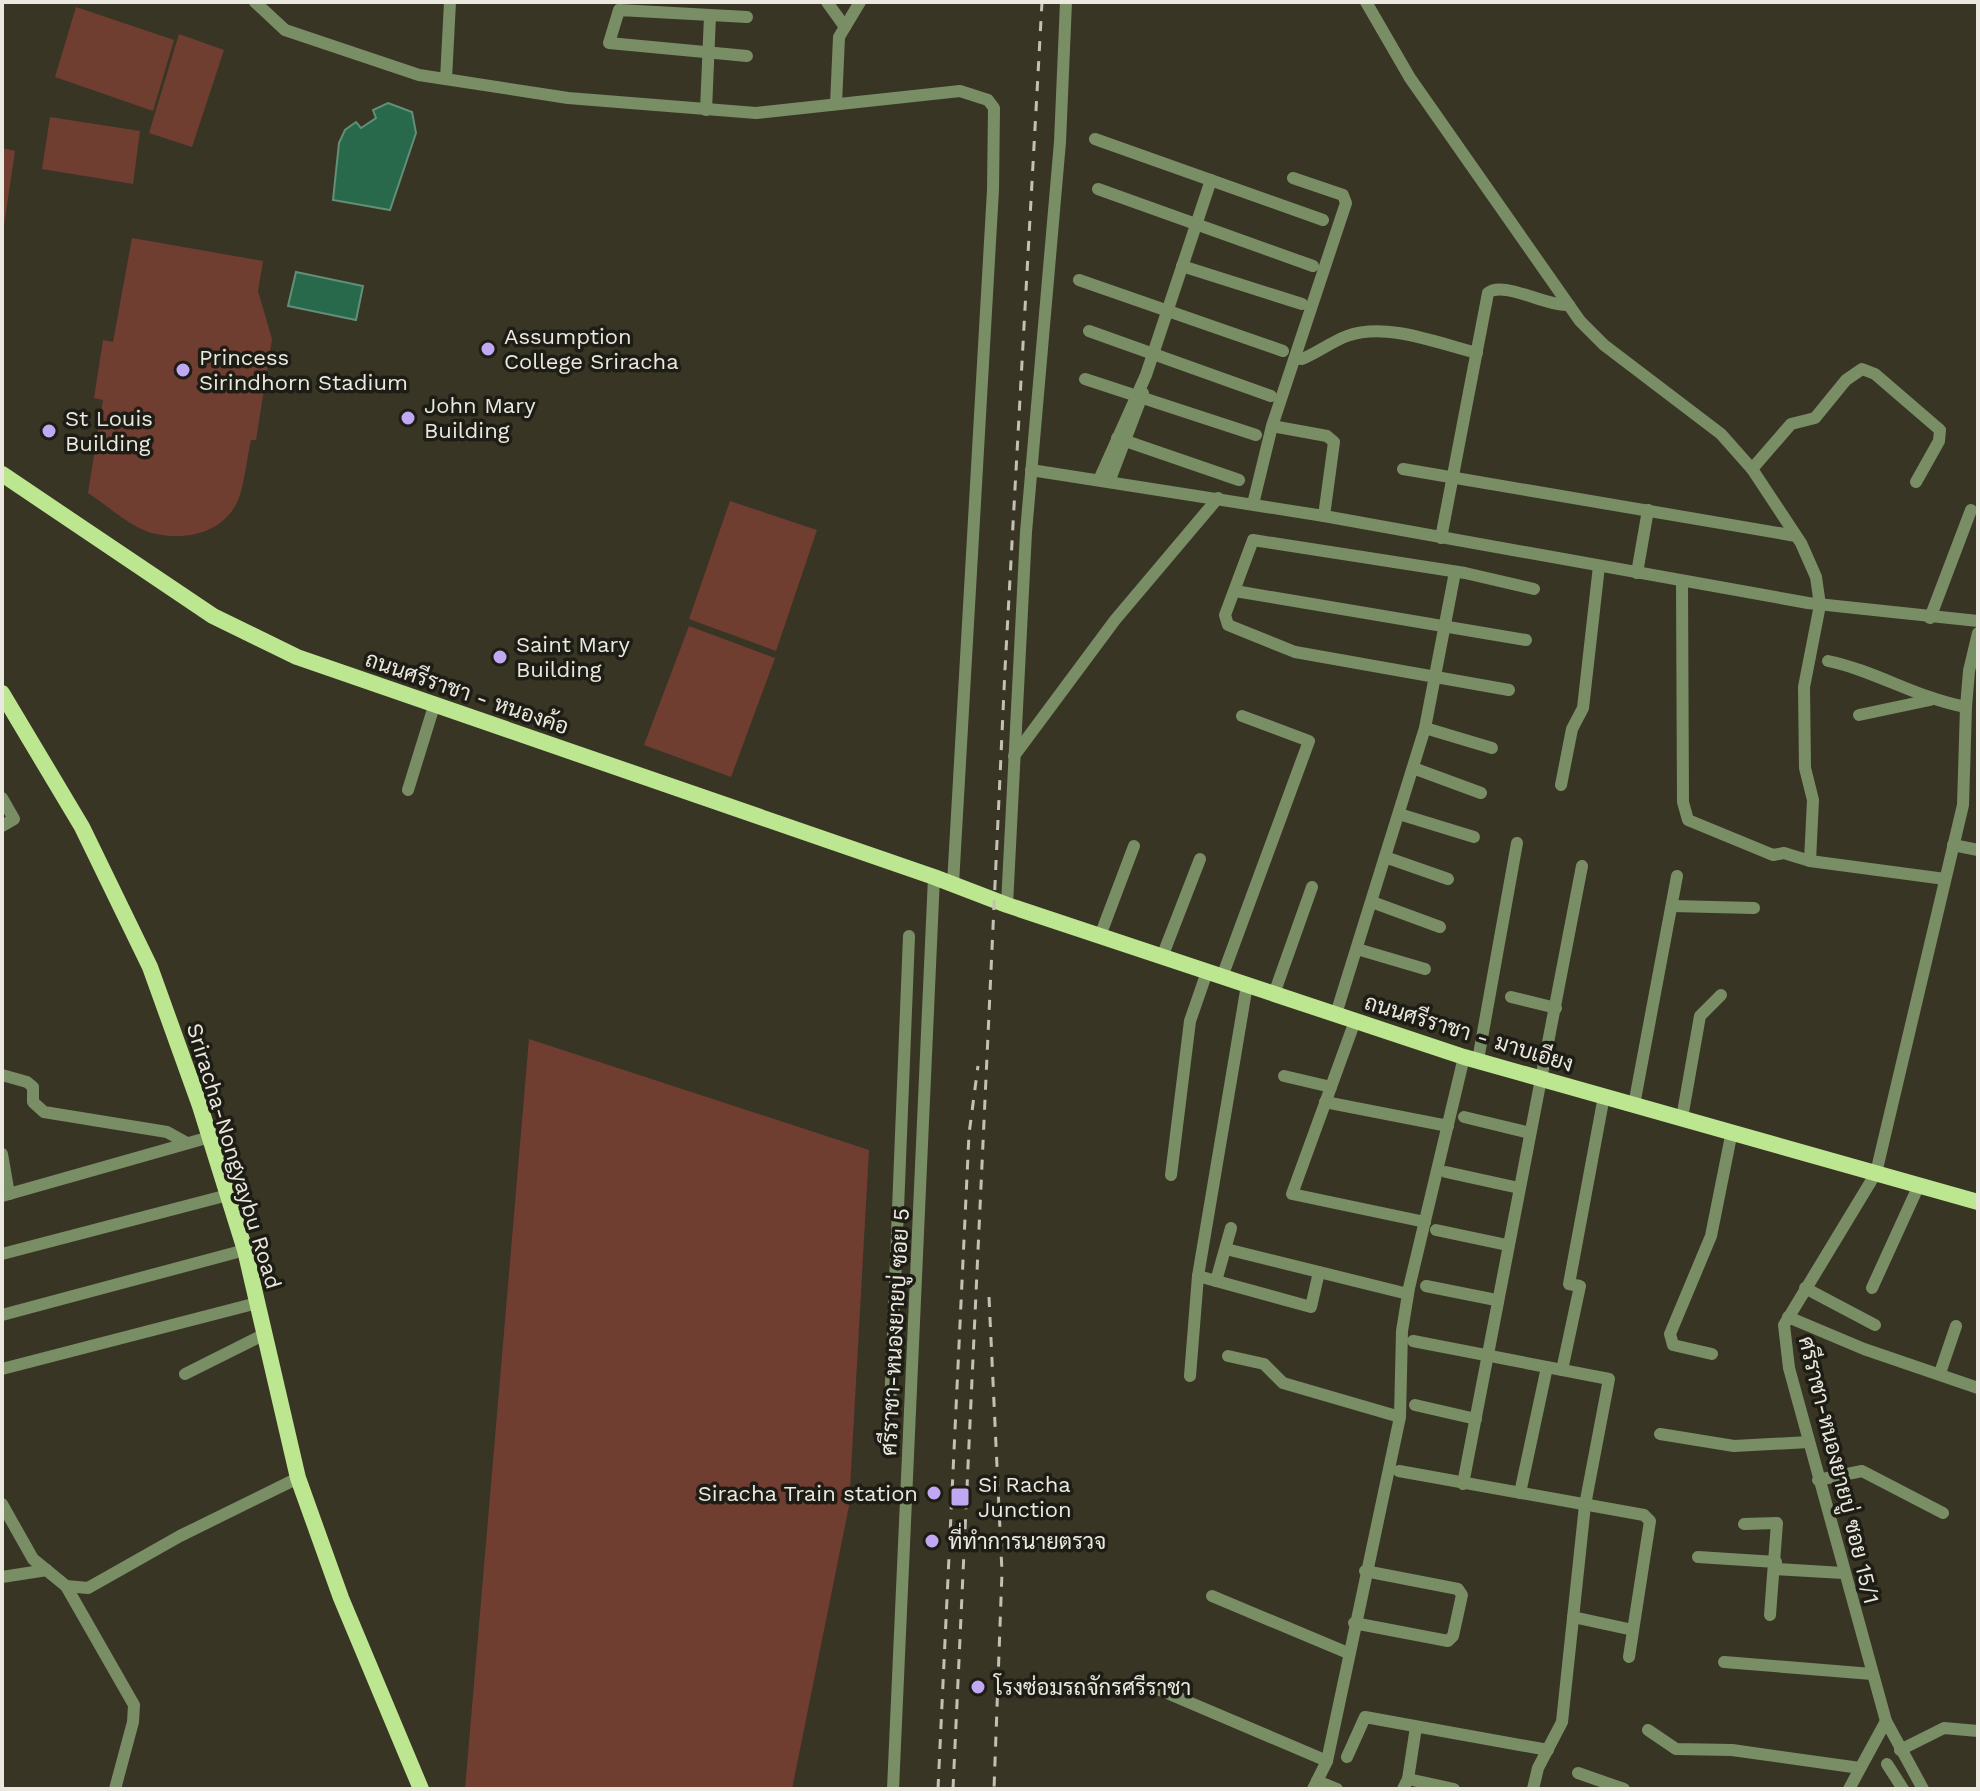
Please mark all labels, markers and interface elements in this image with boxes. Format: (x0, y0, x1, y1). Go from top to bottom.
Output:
place label: Assumption College Sriracha (504, 324, 679, 374)
marker: Assumption College Sriracha (479, 340, 497, 358)
place label: Princess Sirindhorn Stadium (199, 345, 408, 395)
marker: Princess Sirindhorn Stadium (174, 361, 192, 379)
place label: John Mary Building (424, 393, 536, 443)
place label: St Louis Building (65, 406, 153, 456)
marker: John Mary Building (399, 409, 417, 427)
marker: St Louis Building (40, 422, 58, 440)
place label: Saint Mary Building (516, 632, 630, 682)
street label: ถนนศรีราชา - หนองค้อ (362, 645, 573, 740)
marker: Saint Mary Building (491, 648, 509, 666)
street label: ถนนศรีราชา - มาบเอียง (1362, 988, 1577, 1077)
street label: Sriracha-Nongyaybu Road (182, 1020, 286, 1292)
street label: ศรีราชา-หนองยายบู่ ซอย 5 (875, 1207, 917, 1457)
street label: ศรีราชา-หนองยายบู่ ซอย 15/1 (1791, 1334, 1885, 1607)
place label: Si Racha Junction (978, 1472, 1072, 1522)
place label: Siracha Train station (698, 1481, 918, 1506)
marker: Siracha Train station (925, 1484, 943, 1502)
marker: Si Racha Junction (949, 1486, 971, 1508)
place label: ที่ทำการนายตรวจ (948, 1522, 1106, 1554)
marker: ที่ทำการนายตรวจ (923, 1532, 941, 1550)
place label: โรงซ่อมรถจักรศรีราชา (993, 1673, 1191, 1700)
marker: โรงซ่อมรถจักรศรีราชา (969, 1678, 987, 1696)

